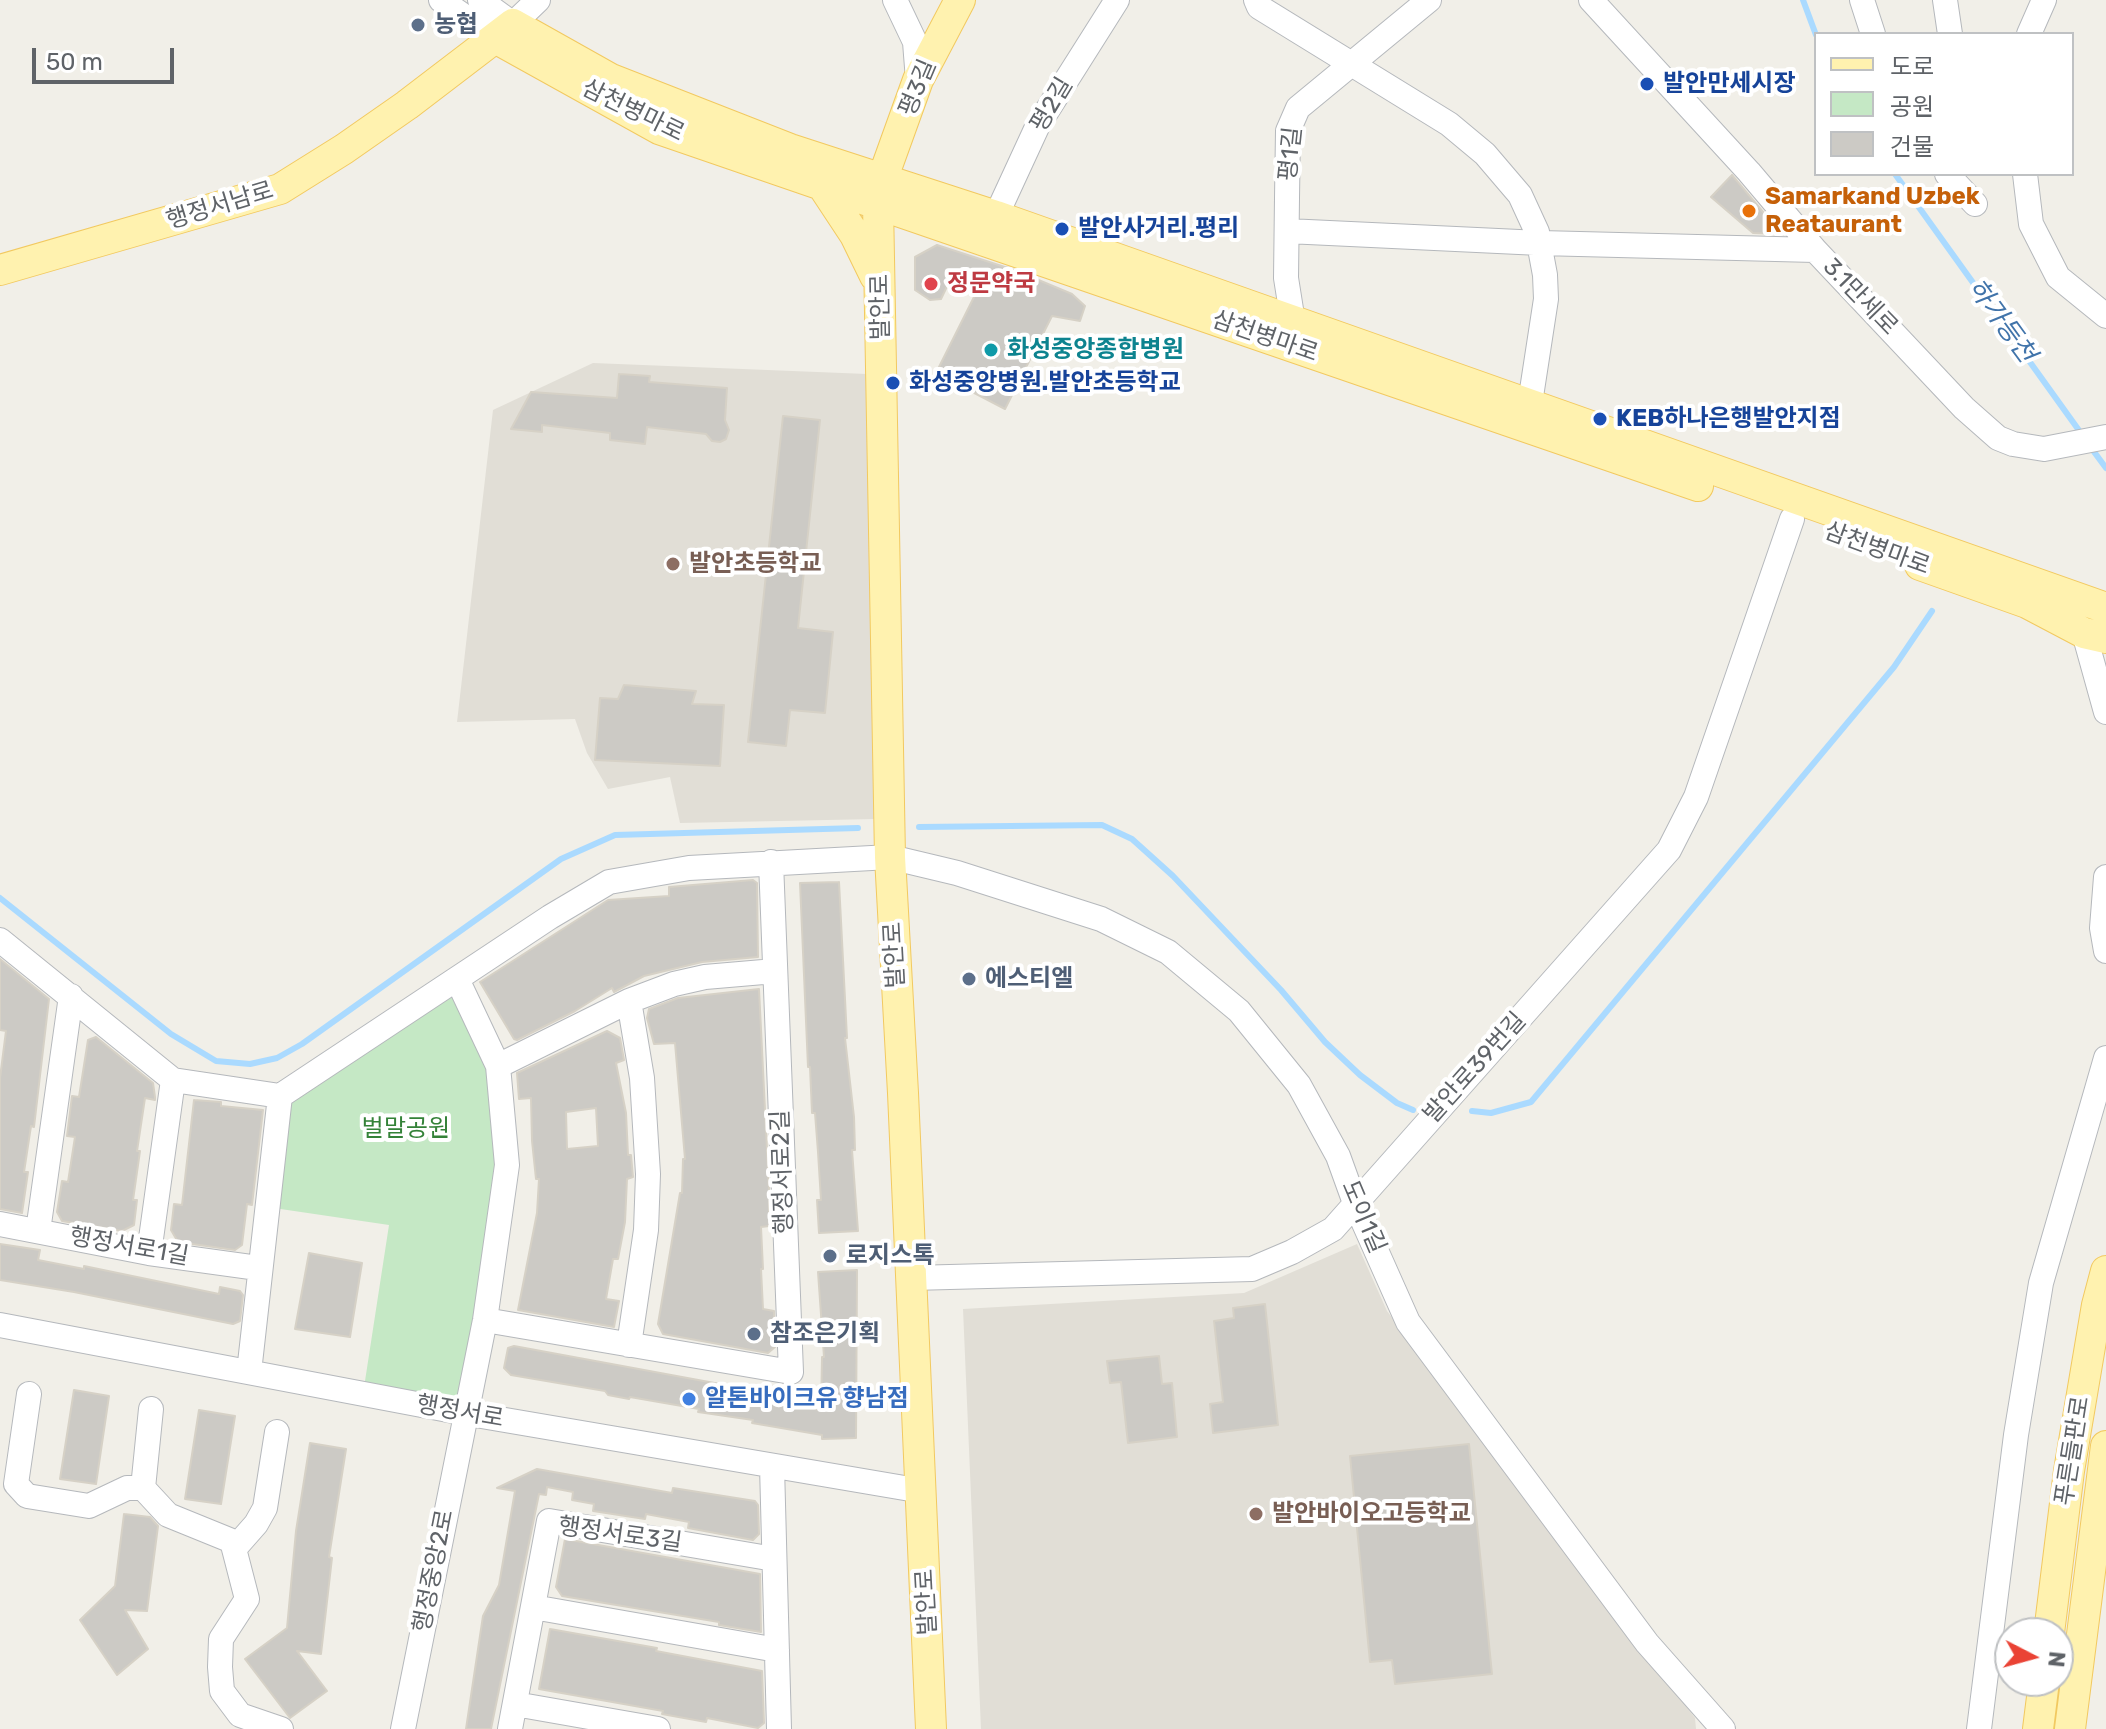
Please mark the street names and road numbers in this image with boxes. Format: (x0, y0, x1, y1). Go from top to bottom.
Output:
street label: 평3길 (893, 55, 943, 121)
street label: 평2길 (1025, 73, 1079, 137)
street label: 삼천병마로 (577, 74, 689, 148)
street label: 평1길 (1274, 125, 1308, 183)
street label: 행정서남로 (163, 176, 277, 236)
street label: 3.1만세로 (1817, 253, 1903, 341)
street label: 발안로 (866, 274, 896, 340)
street label: 삼천병마로 (1208, 305, 1322, 369)
street label: 삼천병마로 (1820, 517, 1934, 581)
street label: 발안로 (879, 921, 911, 989)
street label: 발안로39번길 (1418, 1007, 1532, 1129)
street label: 행정서로2길 (766, 1109, 800, 1235)
street label: 도이1길 (1335, 1176, 1391, 1258)
street label: 행정서로1길 (67, 1222, 191, 1272)
street label: 행정서로 (414, 1390, 506, 1434)
street label: 푸른들판로 (2050, 1394, 2096, 1508)
street label: 행정중앙2로 (408, 1507, 460, 1635)
street label: 행정서로3길 (556, 1512, 684, 1558)
street label: 발안로 (911, 1568, 943, 1636)

